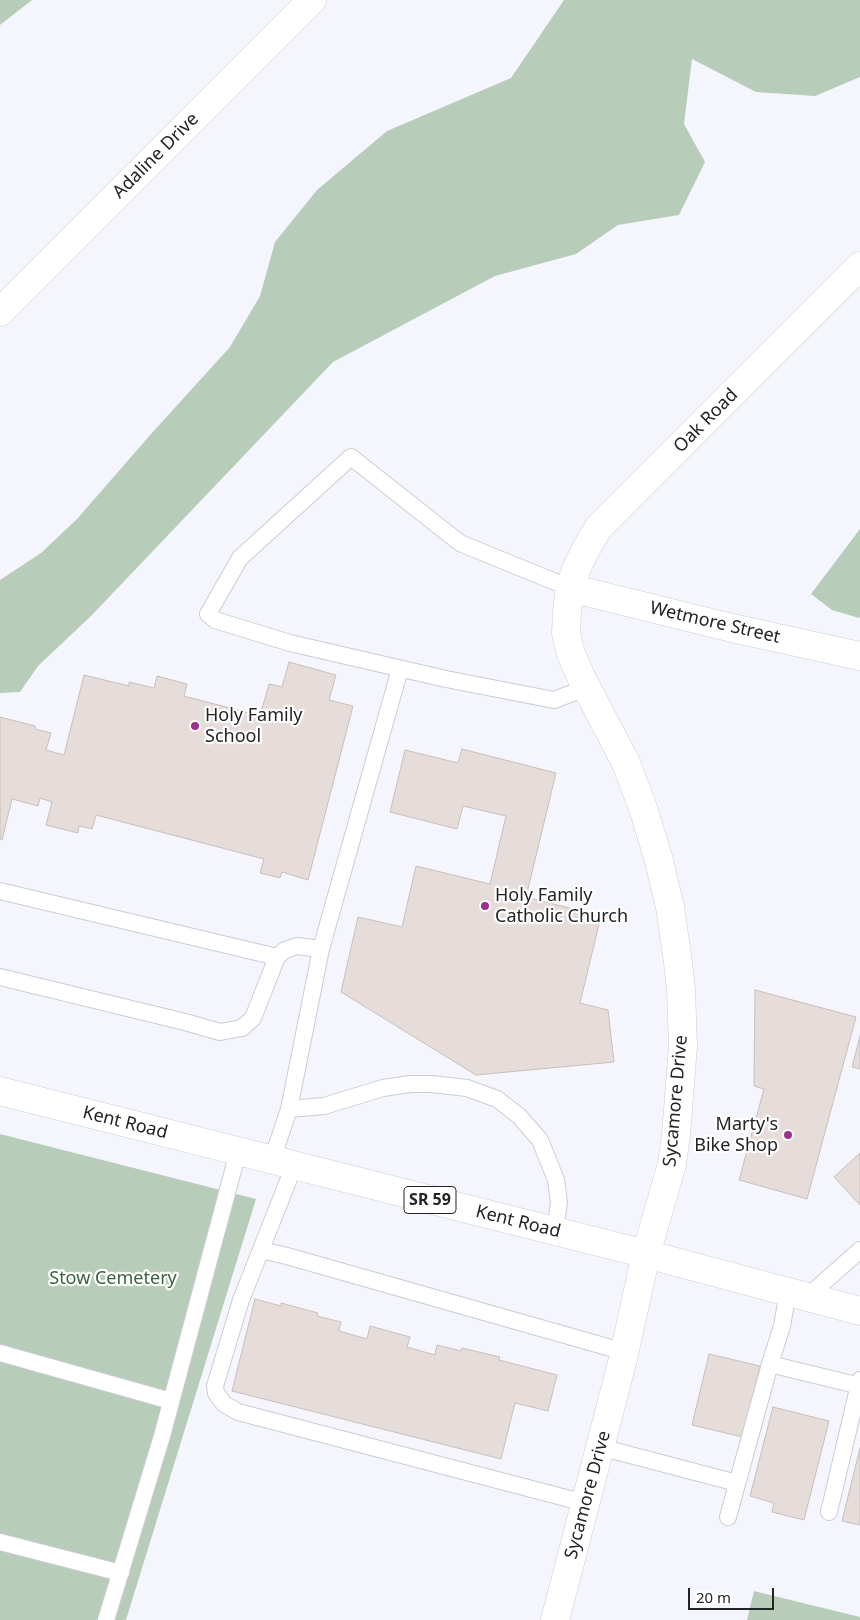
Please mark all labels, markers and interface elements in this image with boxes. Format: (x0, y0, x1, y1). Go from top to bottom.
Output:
street label: Adaline Drive (109, 109, 203, 203)
street label: Oak Road (669, 384, 743, 458)
street label: Wetmore Street (648, 598, 782, 648)
place label: Holy Family School (205, 705, 302, 748)
marker: Holy Family School (189, 720, 201, 732)
place label: Holy Family Catholic Church (495, 885, 628, 928)
marker: Holy Family Catholic Church (479, 900, 491, 912)
street label: Sycamore Drive (659, 1034, 693, 1168)
street label: Kent Road (80, 1102, 170, 1144)
place label: Marty's Bike Shop (694, 1114, 778, 1156)
marker: Marty's Bike Shop (782, 1129, 794, 1141)
road number: SR 59 (404, 1186, 456, 1214)
street label: Kent Road (473, 1201, 563, 1243)
park label: Stow Cemetery (49, 1268, 177, 1290)
street label: Sycamore Drive (560, 1428, 616, 1562)
scale bar (690, 1578, 776, 1610)
text: 20 m (696, 1587, 731, 1607)

